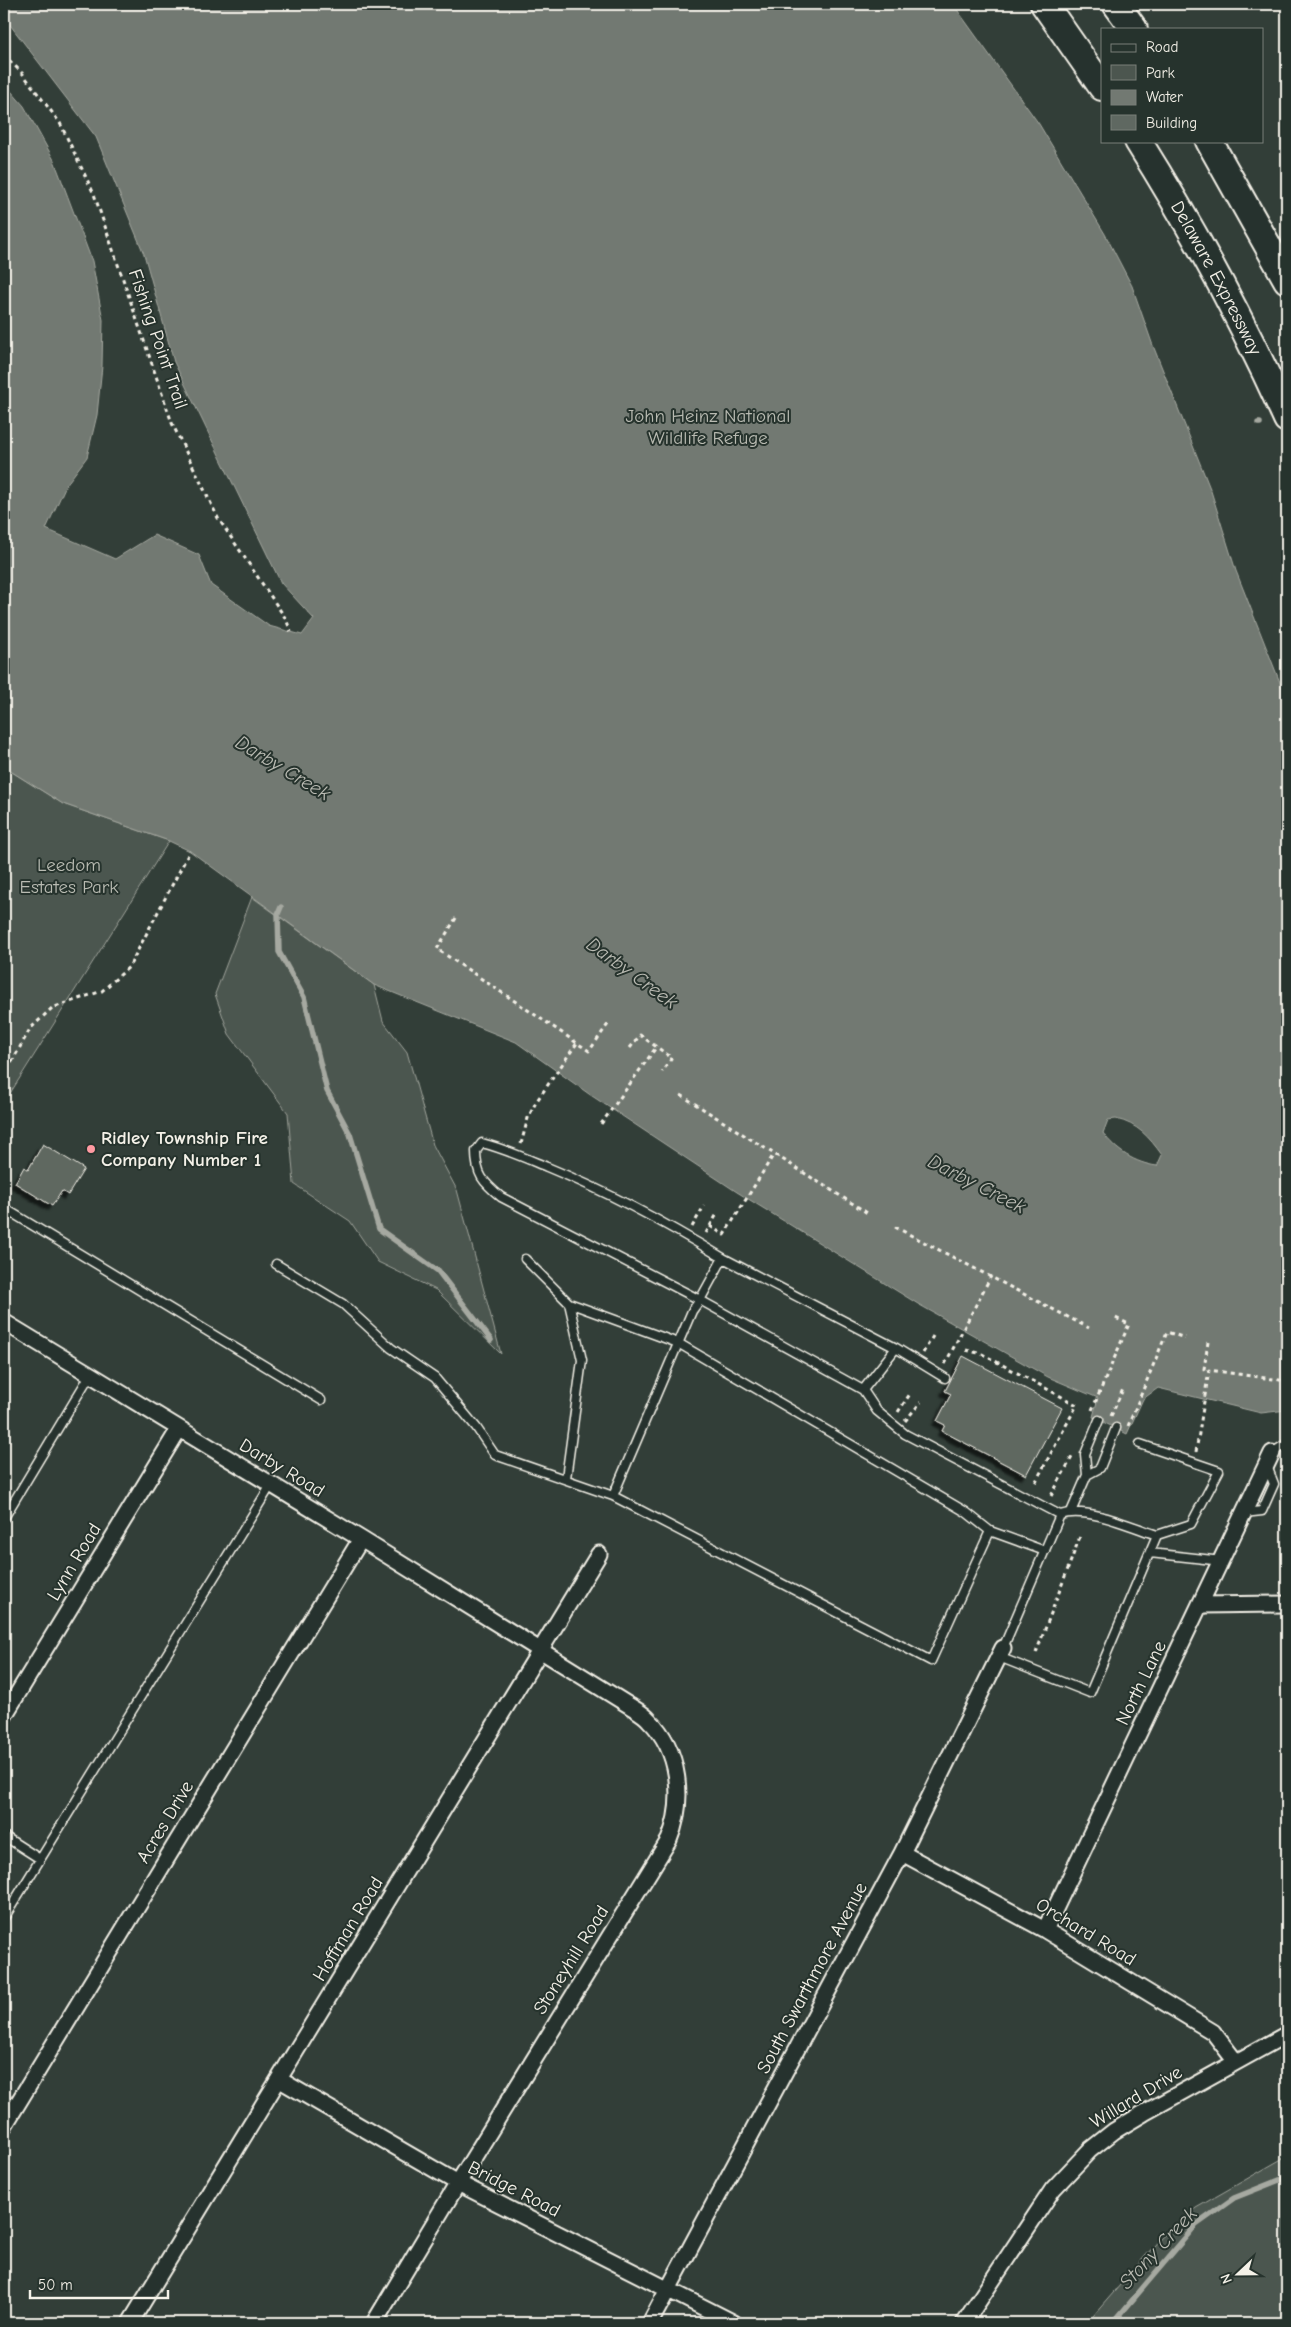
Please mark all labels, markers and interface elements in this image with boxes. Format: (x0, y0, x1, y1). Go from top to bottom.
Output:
legend (1101, 28, 1264, 142)
text: Road (1146, 38, 1178, 56)
text: Park (1146, 64, 1175, 82)
text: Water (1146, 88, 1183, 106)
text: Building (1146, 114, 1197, 132)
street label: Delaware Expressway (1166, 197, 1267, 359)
street label: Fishing Point Trail (124, 266, 192, 412)
park label: John Heinz National Wildlife Refuge (625, 405, 791, 449)
water label: Darby Creek (231, 731, 335, 805)
park label: Leedom Estates Park (19, 854, 119, 898)
water label: Darby Creek (582, 932, 682, 1014)
place label: Ridley Township Fire Company Number 1 (101, 1127, 268, 1171)
marker: Ridley Township Fire Company Number 1 (85, 1143, 97, 1155)
water label: Darby Creek (924, 1150, 1030, 1219)
street label: Darby Road (236, 1434, 328, 1502)
street label: Lynn Road (42, 1519, 106, 1605)
street label: North Lane (1111, 1637, 1171, 1729)
street label: Acres Drive (132, 1777, 198, 1867)
street label: Hoffman Road (308, 1873, 388, 1985)
street label: South Swarthmore Avenue (752, 1879, 872, 2077)
street label: Orchard Road (1032, 1894, 1140, 1970)
street label: Stoneyhill Road (529, 1902, 613, 2018)
street label: Willard Drive (1086, 2061, 1186, 2133)
street label: Bridge Road (464, 2156, 564, 2222)
water label: Stony Creek (1114, 2202, 1202, 2294)
north arrow (1214, 2250, 1264, 2300)
scale bar (30, 2267, 168, 2299)
text: N (1217, 2271, 1236, 2286)
text: 50 m (38, 2276, 73, 2294)

